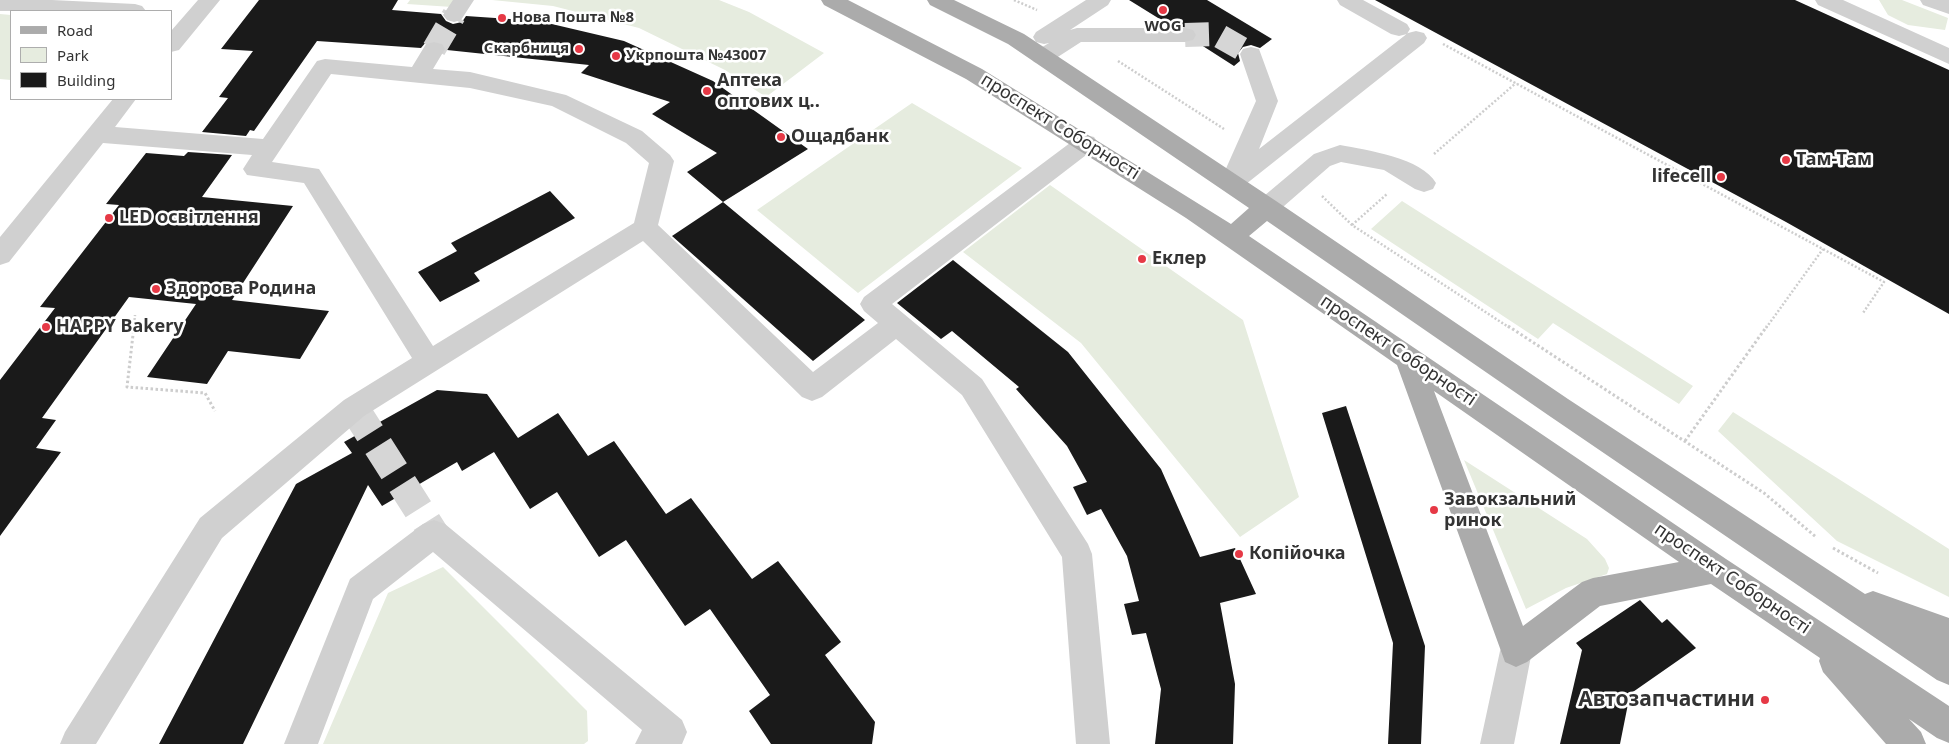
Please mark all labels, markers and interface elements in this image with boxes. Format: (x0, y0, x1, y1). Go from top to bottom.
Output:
marker: WOG (1157, 4, 1169, 16)
place label: Нова Пошта №8 (512, 9, 634, 27)
legend (10, 10, 172, 100)
marker: Нова Пошта №8 (496, 12, 508, 24)
place label: WOG (1144, 18, 1182, 36)
text: Road (57, 20, 93, 40)
place label: Скарбниця (484, 40, 569, 58)
marker: Скарбниця (573, 43, 585, 55)
text: Park (57, 45, 89, 65)
place label: Укрпошта №43007 (626, 47, 766, 65)
marker: Укрпошта №43007 (610, 50, 622, 62)
street label: проспект Соборності (977, 69, 1143, 185)
text: Building (57, 70, 115, 90)
place label: Аптека оптових ц‥ (717, 70, 820, 112)
marker: Аптека оптових ц‥ (701, 85, 713, 97)
place label: Ощадбанк (791, 126, 889, 148)
marker: Ощадбанк (775, 131, 787, 143)
place label: Там-Там (1796, 149, 1872, 171)
marker: Там-Там (1780, 154, 1792, 166)
place label: lifecell (1652, 166, 1711, 188)
marker: lifecell (1715, 171, 1727, 183)
place label: LED освітлення (119, 207, 259, 229)
marker: LED освітлення (103, 212, 115, 224)
place label: Еклер (1152, 248, 1206, 270)
marker: Еклер (1136, 253, 1148, 265)
place label: Здорова Родина (166, 278, 316, 300)
marker: Здорова Родина (150, 283, 162, 295)
street label: проспект Соборності (1316, 291, 1480, 411)
place label: HAPPY Bakery (56, 316, 184, 338)
marker: HAPPY Bakery (40, 321, 52, 333)
place label: Завокзальний ринок (1444, 489, 1576, 532)
marker: Завокзальний ринок (1428, 504, 1440, 516)
street label: проспект Соборності (1650, 519, 1814, 639)
place label: Копійочка (1249, 543, 1346, 565)
marker: Копійочка (1233, 548, 1245, 560)
place label: Автозапчастини (1578, 687, 1755, 713)
marker: Автозапчастини (1759, 694, 1771, 706)

